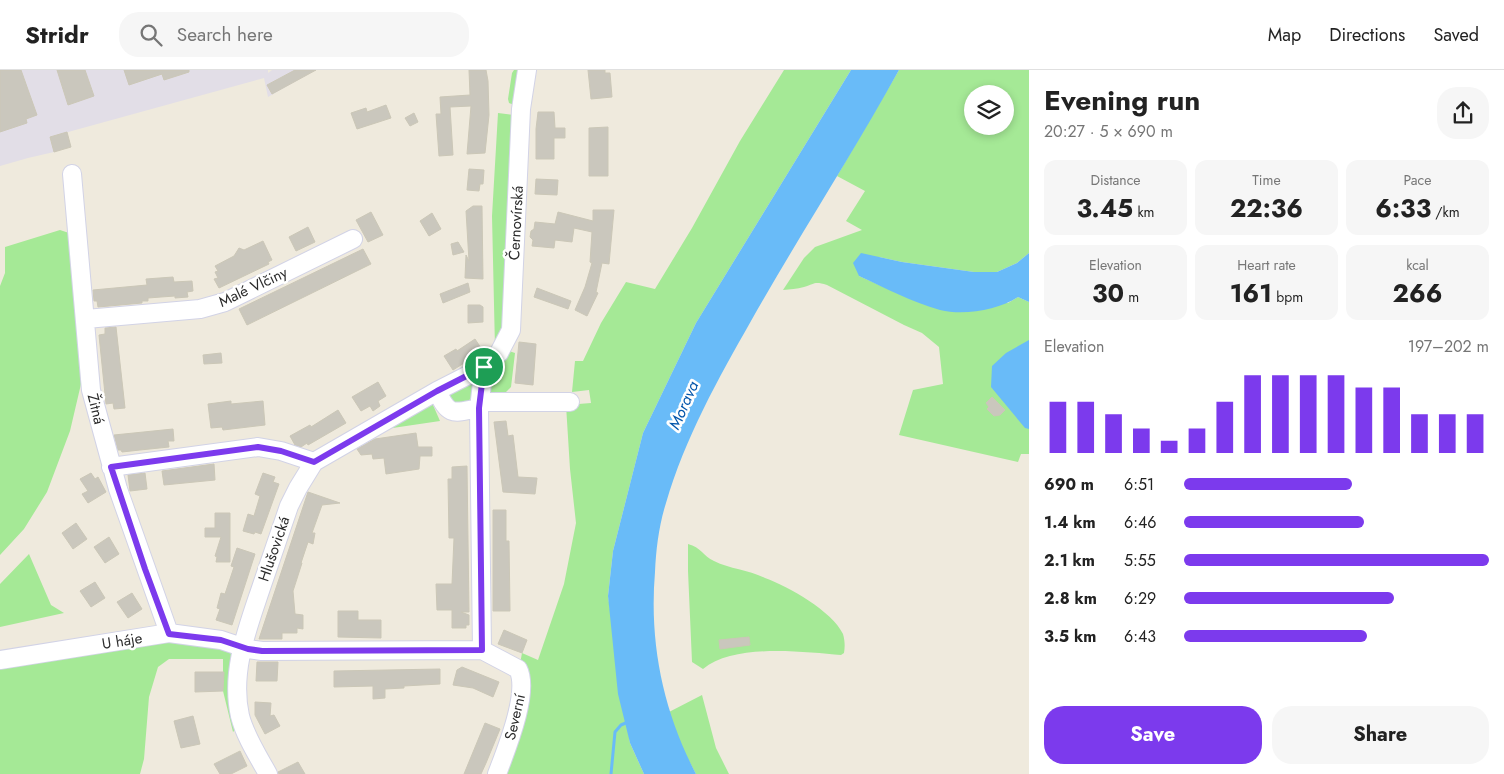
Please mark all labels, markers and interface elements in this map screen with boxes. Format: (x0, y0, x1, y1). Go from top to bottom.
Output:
search box (119, 12, 469, 57)
text: Stridr (25, 17, 89, 52)
icon: search (137, 21, 165, 49)
text: Search here (177, 21, 273, 48)
text: Map (1268, 22, 1301, 48)
text: Directions (1329, 22, 1405, 48)
text: Saved (1433, 22, 1479, 48)
text: Evening run (1044, 80, 1200, 121)
map controls (964, 85, 1014, 135)
button: layers (964, 85, 1014, 135)
button: share (1437, 87, 1489, 139)
text: 20:27 · 5 × 690 m (1044, 120, 1173, 143)
text: Distance (1090, 170, 1141, 190)
text: Time (1252, 170, 1281, 190)
text: Pace (1404, 170, 1431, 190)
street label: Černovírská (503, 185, 529, 261)
text: 3.45 (1076, 190, 1133, 226)
text: 22:36 (1230, 190, 1303, 226)
text: 6:33 (1375, 190, 1431, 226)
text: km (1133, 202, 1155, 222)
text: /km (1431, 202, 1460, 222)
text: Elevation (1089, 255, 1142, 275)
text: Heart rate (1237, 255, 1296, 275)
text: kcal (1406, 255, 1429, 275)
street label: Malé Vlčiny (215, 261, 291, 313)
text: 30 (1092, 275, 1124, 311)
text: 161 (1230, 275, 1272, 311)
text: 266 (1393, 275, 1442, 311)
text: m (1124, 287, 1139, 307)
text: bpm (1272, 287, 1303, 307)
text: Elevation (1044, 335, 1104, 358)
text: 197–202 m (1408, 335, 1489, 358)
pin (463, 346, 505, 388)
icon: arrive (470, 353, 498, 381)
water label: Morava (663, 377, 704, 433)
street label: Žitná (82, 391, 110, 427)
text: 690 m (1044, 473, 1094, 496)
text: 6:51 (1124, 473, 1154, 496)
text: 1.4 km (1044, 511, 1096, 534)
text: 6:46 (1124, 511, 1157, 534)
street label: Hlušovická (253, 513, 295, 585)
text: 2.1 km (1044, 549, 1095, 572)
text: 5:55 (1124, 549, 1156, 572)
text: 2.8 km (1044, 587, 1097, 610)
text: 6:29 (1124, 587, 1156, 610)
text: 3.5 km (1044, 625, 1096, 648)
text: 6:43 (1124, 625, 1156, 648)
street label: U háje (100, 627, 144, 655)
street label: Severní (499, 691, 531, 742)
button: Save (1044, 706, 1262, 764)
button: Share (1272, 706, 1489, 764)

